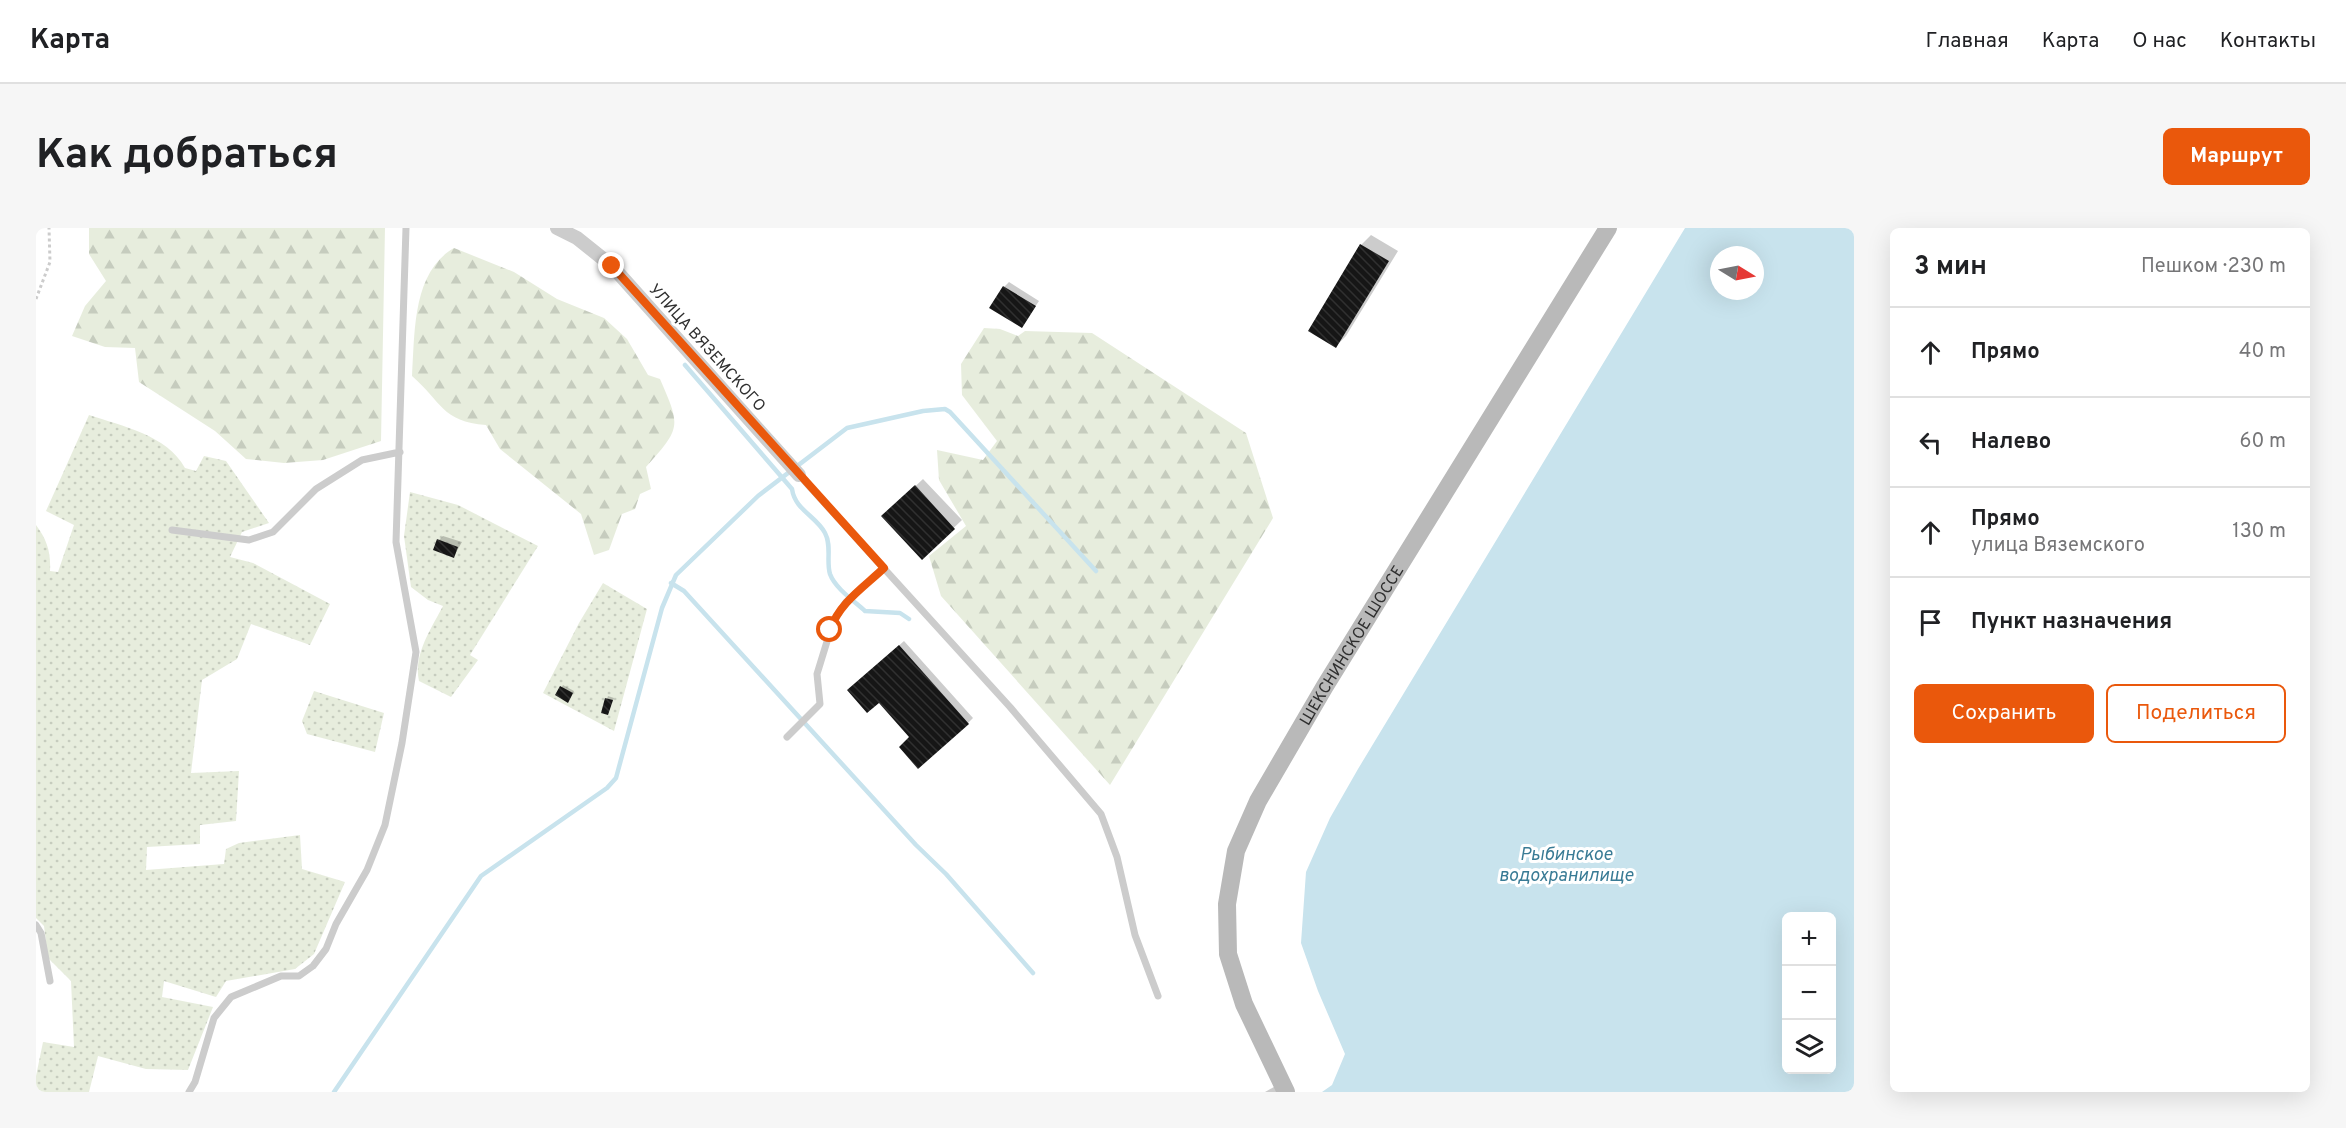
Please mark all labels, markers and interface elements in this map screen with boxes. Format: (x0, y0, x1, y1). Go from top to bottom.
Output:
text: Карта (30, 23, 110, 59)
text: Главная (1925, 28, 2009, 55)
text: Карта (2042, 28, 2099, 55)
text: О нас (2132, 28, 2187, 55)
text: Контакты (2220, 28, 2316, 55)
button: Маршрут (2163, 128, 2310, 185)
text: Как добраться (36, 130, 338, 183)
north arrow (1710, 246, 1764, 300)
text: 3 мин (1914, 251, 1987, 284)
route end (598, 252, 624, 278)
text: Пешком · 230 m (2141, 254, 2286, 280)
street label: УЛИЦА ВЯЗЕМСКОГО (644, 280, 769, 416)
icon: ahead (1914, 336, 1947, 369)
text: Прямо (1971, 339, 2040, 366)
text: 40 m (2239, 339, 2286, 365)
icon: left (1914, 426, 1947, 459)
text: Налево (1971, 429, 2051, 456)
text: 60 m (2240, 429, 2286, 455)
text: Прямо (1971, 506, 2040, 533)
icon: ahead (1914, 516, 1947, 549)
text: 130 m (2232, 519, 2286, 545)
text: улица Вяземского (1971, 533, 2145, 559)
street label: ШЕКСНИНСКОЕ ШОССЕ (1296, 562, 1409, 730)
icon: arrive (1914, 606, 1947, 639)
text: Пункт назначения (1971, 609, 2172, 636)
route start (816, 616, 842, 642)
button: Сохранить (1914, 684, 2094, 743)
button: Поделиться (2106, 684, 2286, 743)
water label: Рыбинское водохранилище (1499, 844, 1634, 888)
map controls (1782, 912, 1836, 1074)
button: + (1782, 912, 1836, 966)
button: − (1782, 966, 1836, 1020)
button: layers (1782, 1020, 1836, 1074)

